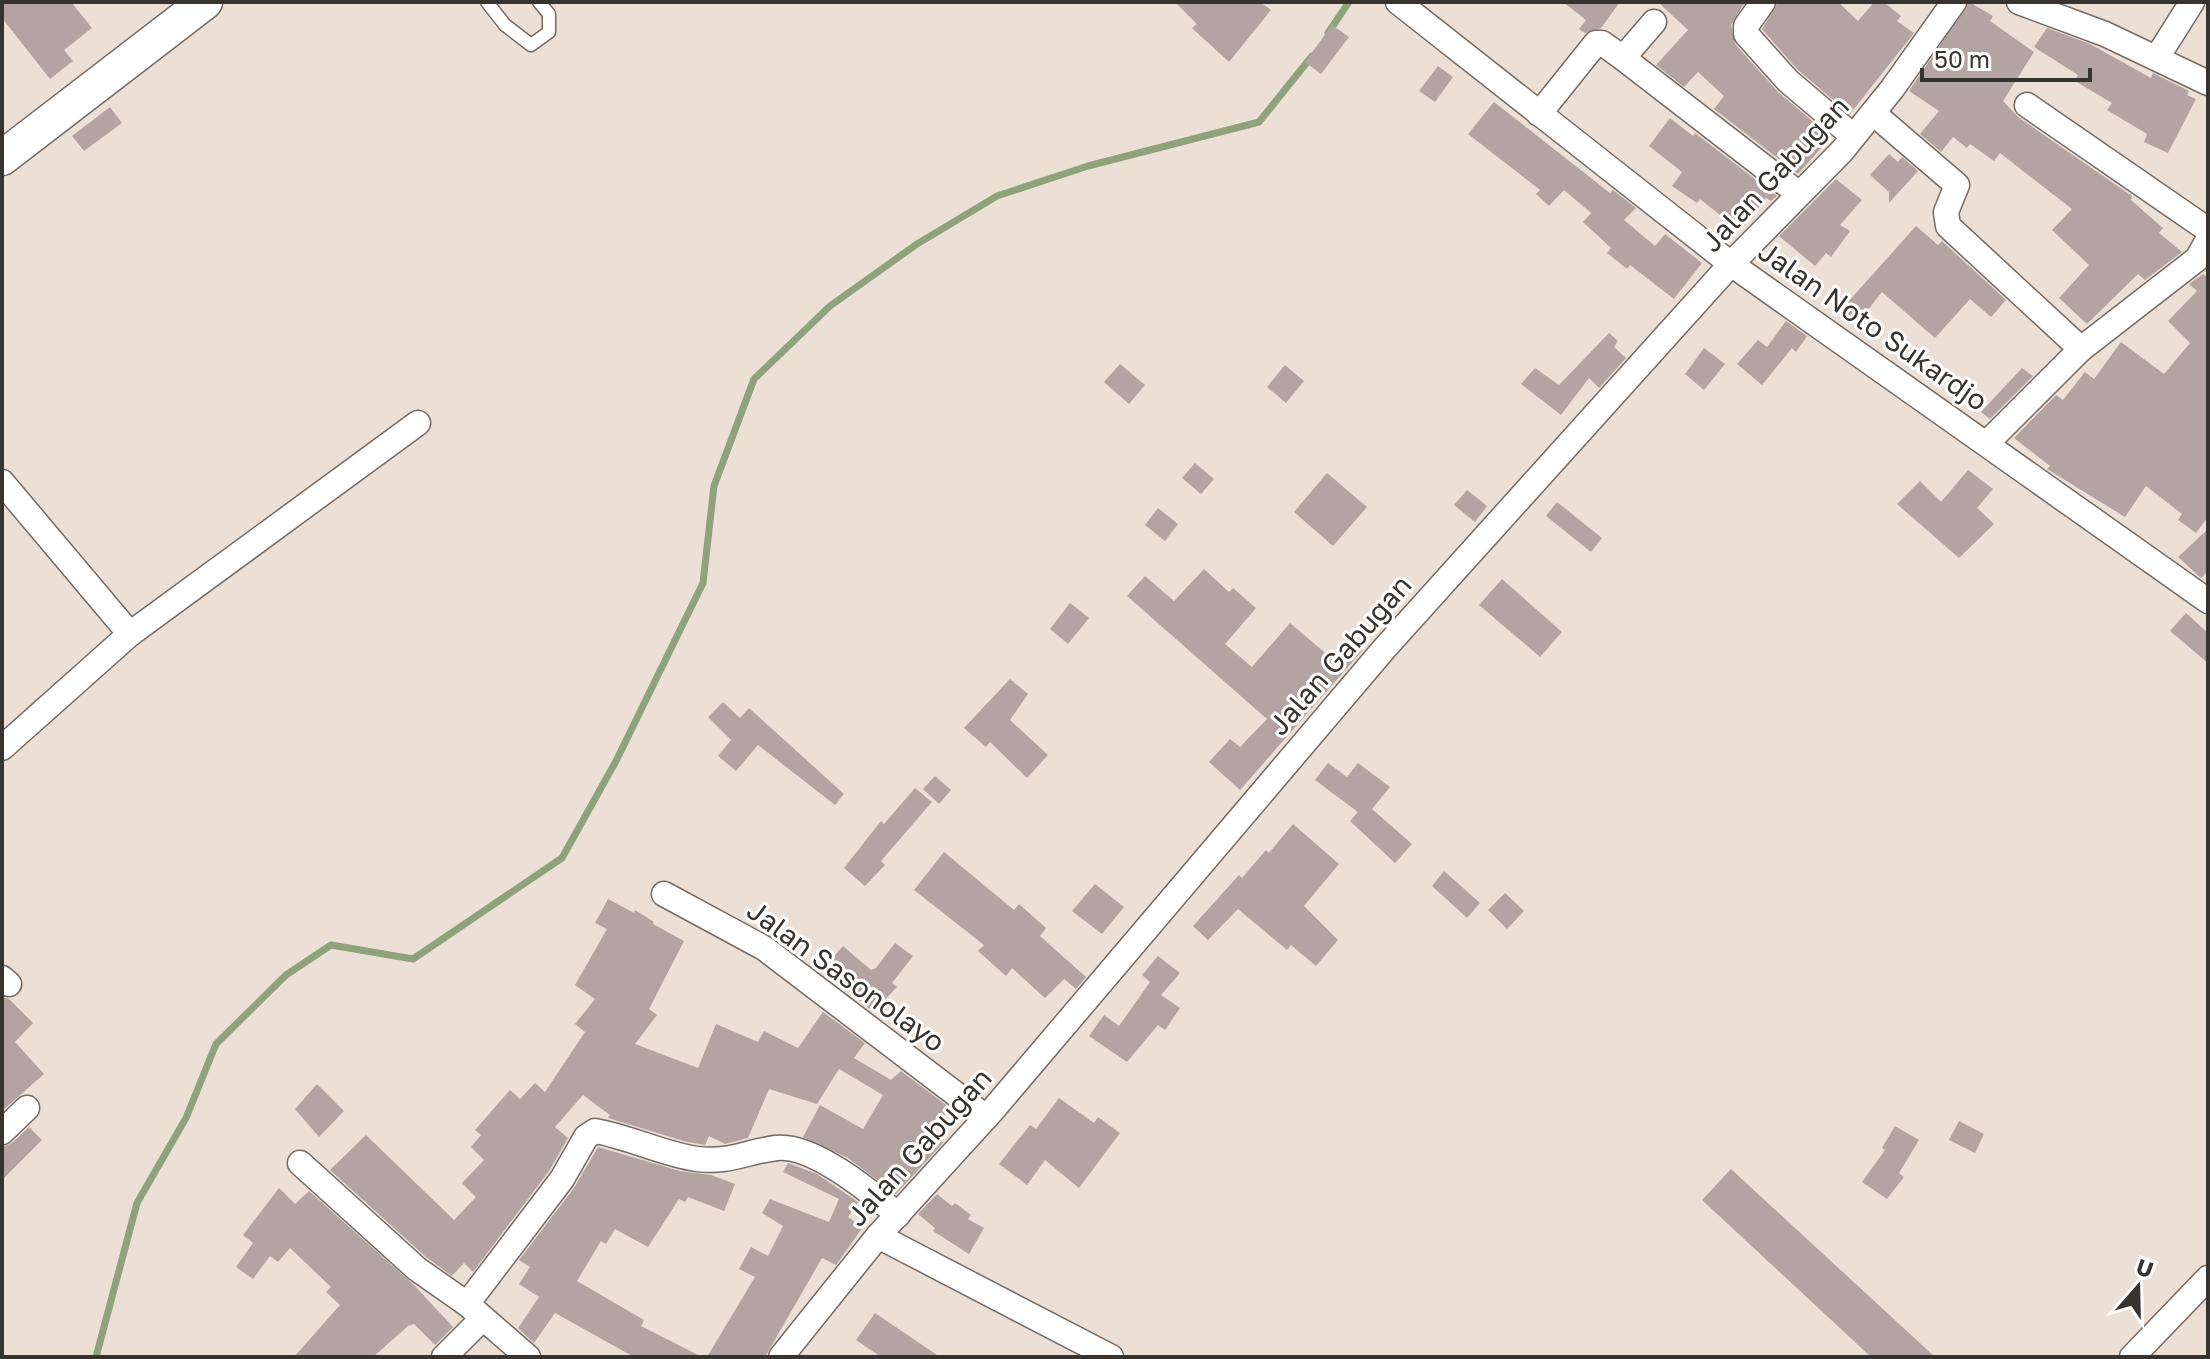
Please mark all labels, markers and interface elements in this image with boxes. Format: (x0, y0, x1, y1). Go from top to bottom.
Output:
scale bar (1922, 32, 2090, 82)
text: 50 m (1934, 44, 1990, 73)
street label: Jalan Gabugan (1694, 89, 1855, 258)
street label: Jalan Noto Sukardjo (1752, 234, 1994, 417)
street label: Jalan Gabugan (1261, 568, 1418, 741)
street label: Jalan Sasonolayo (741, 893, 951, 1058)
street label: Jalan Gabugan (839, 1061, 998, 1232)
north arrow (2098, 1247, 2178, 1327)
text: U (2133, 1252, 2157, 1283)

